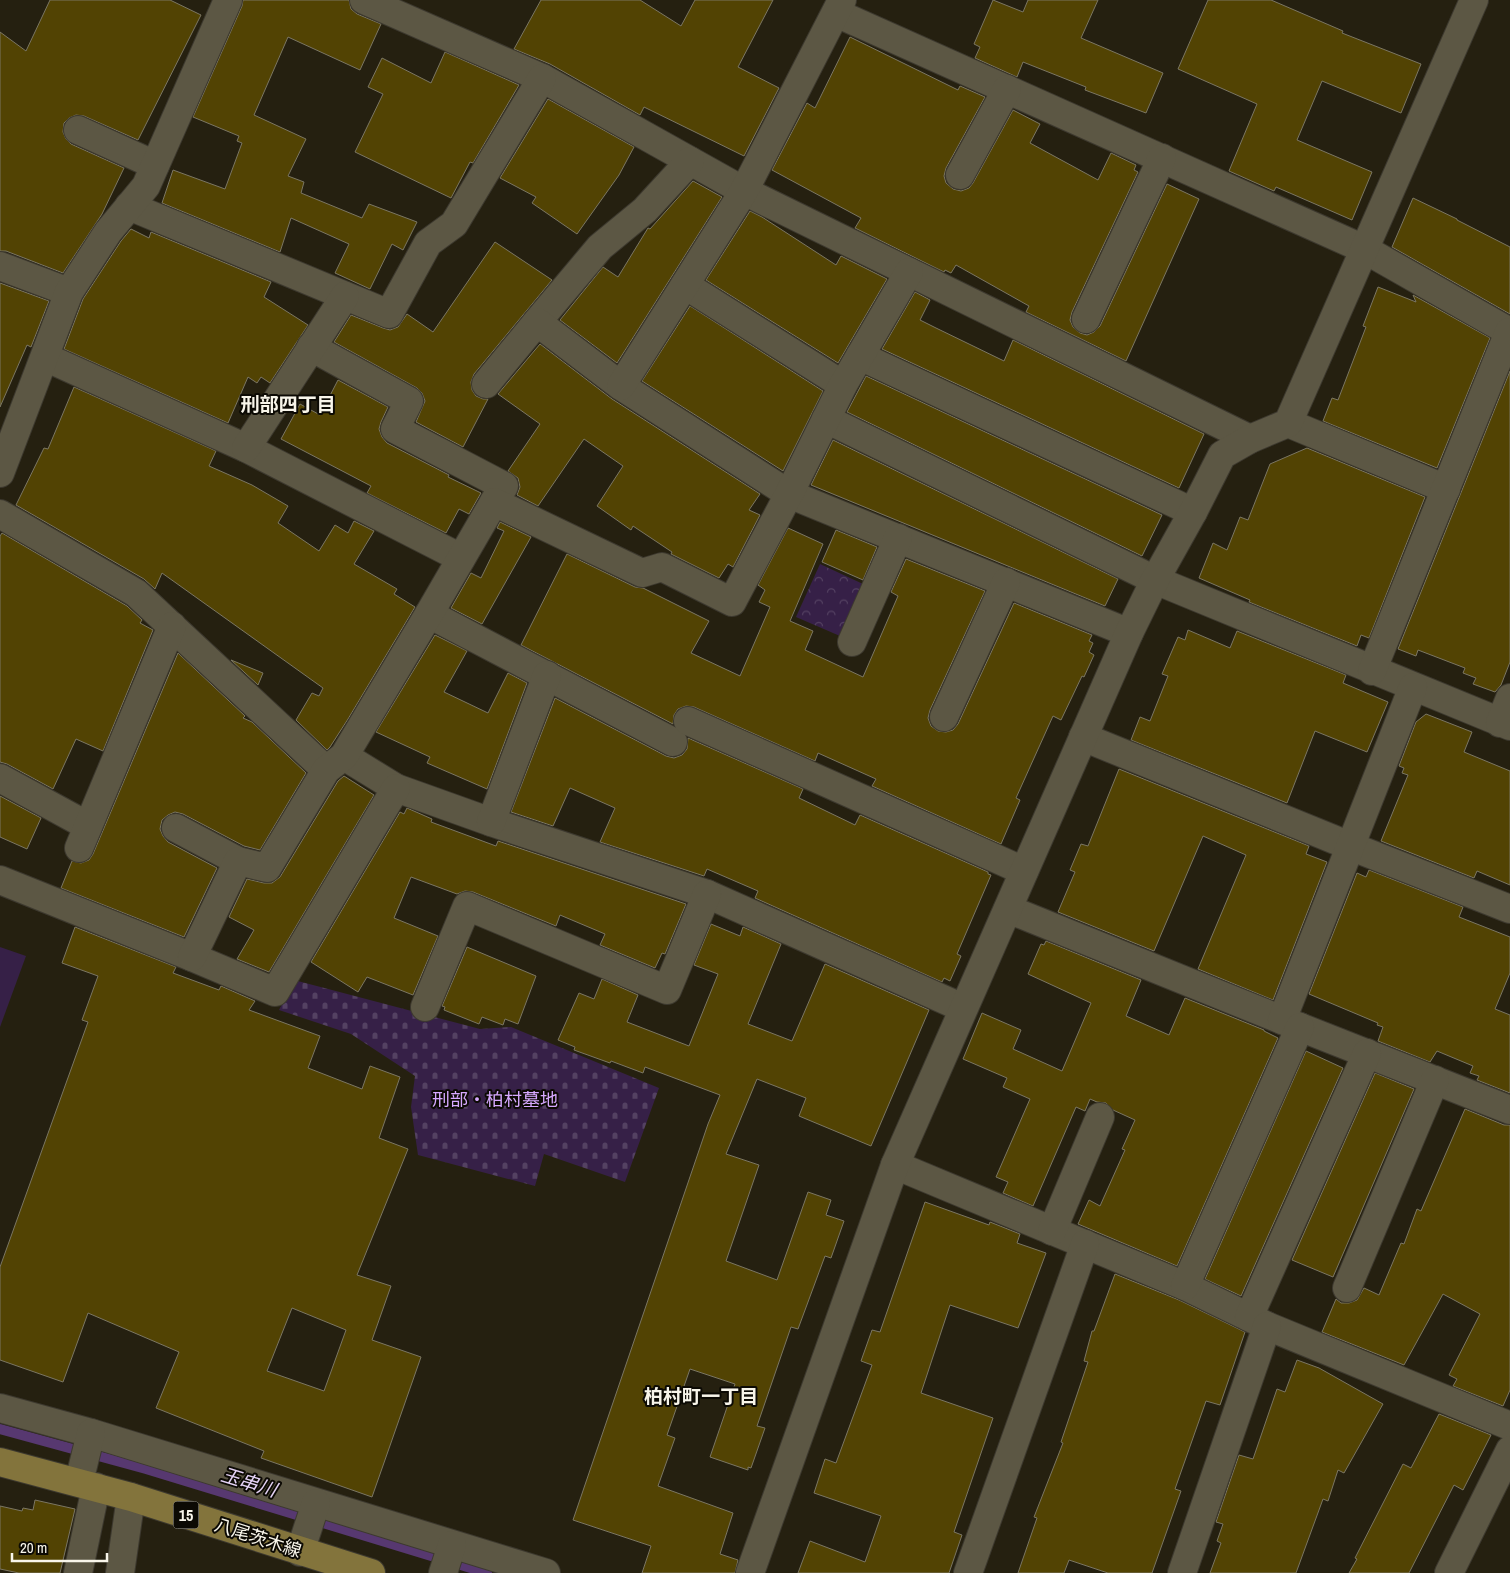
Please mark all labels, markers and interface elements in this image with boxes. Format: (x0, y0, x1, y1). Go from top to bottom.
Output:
district label: 刑部四丁目 (240, 391, 336, 417)
park label: 刑部・柏村墓地 (432, 1087, 558, 1112)
district label: 柏村町一丁目 (644, 1383, 758, 1409)
water label: 玉串川 (218, 1461, 282, 1503)
road number: 15 (174, 1502, 198, 1528)
street label: 八尾茨木線 (211, 1512, 305, 1563)
scale bar (12, 1530, 108, 1562)
text: 20 m (20, 1537, 47, 1558)

